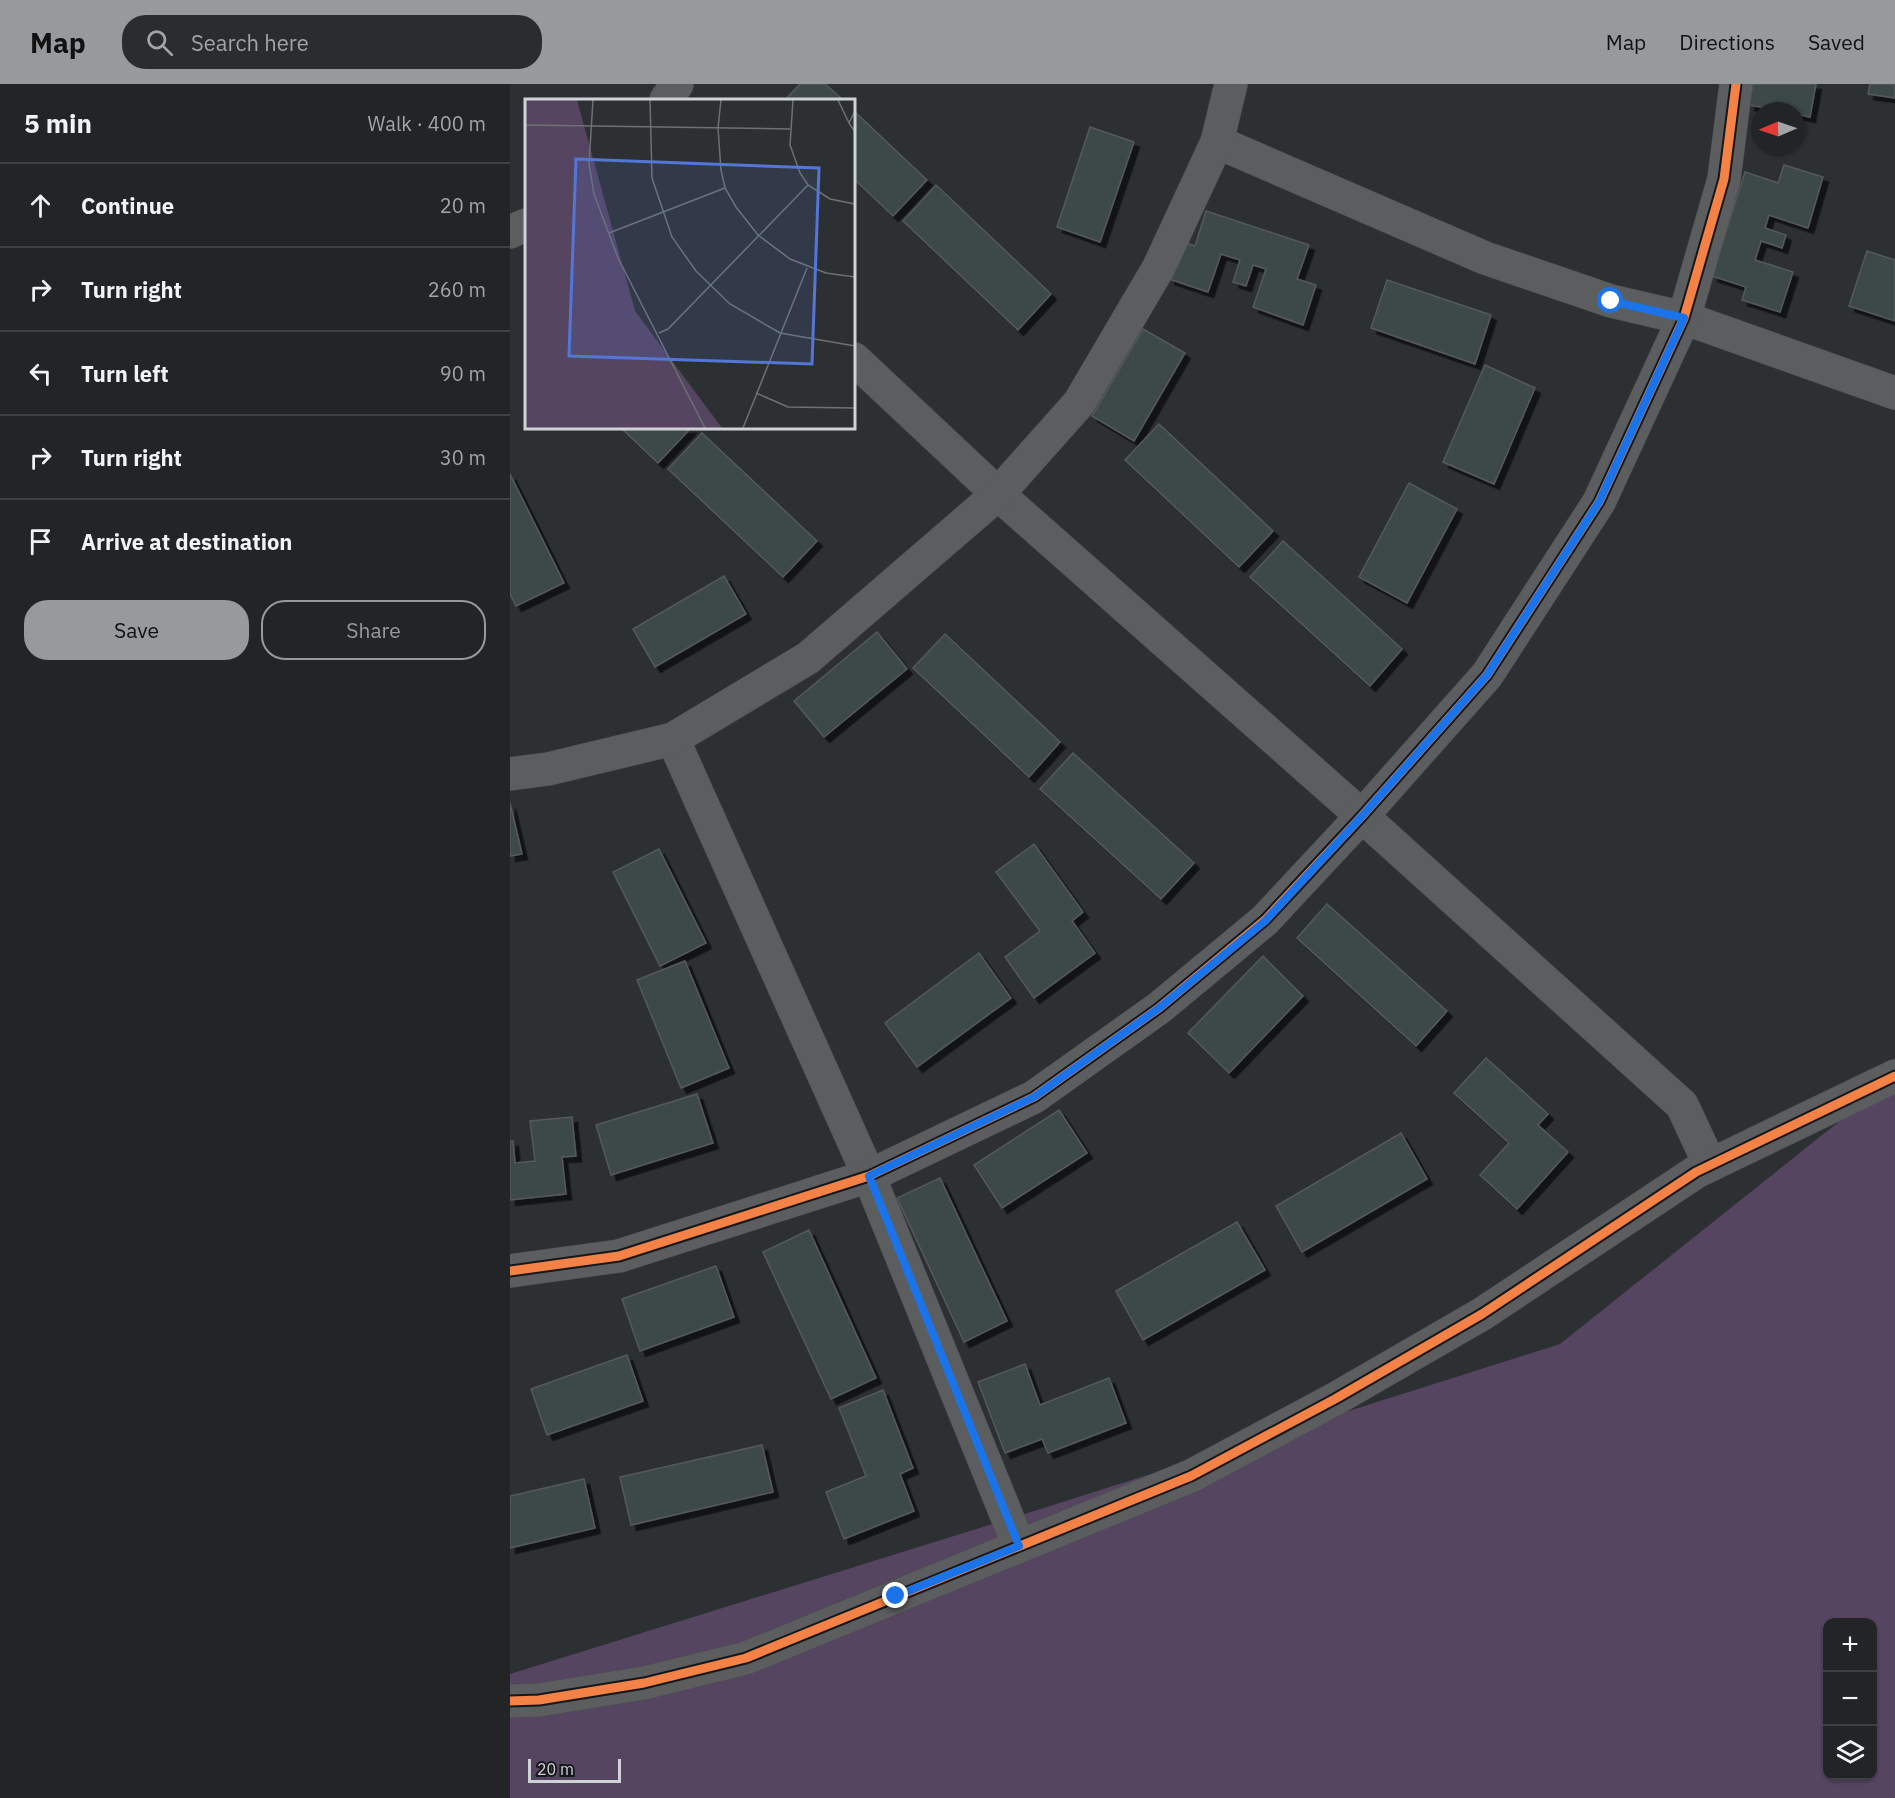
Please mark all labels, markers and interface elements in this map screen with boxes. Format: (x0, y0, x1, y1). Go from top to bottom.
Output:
search box (122, 15, 542, 69)
text: Map (30, 24, 86, 61)
icon: search (143, 26, 176, 59)
text: Search here (191, 28, 309, 57)
text: Map (1606, 28, 1646, 56)
text: Directions (1679, 28, 1775, 56)
text: Saved (1808, 28, 1865, 56)
inset map (525, 99, 855, 429)
north arrow (1751, 102, 1805, 156)
text: 5 min (24, 106, 92, 140)
text: Walk · 400 m (368, 110, 486, 137)
icon: ahead (24, 189, 57, 222)
text: Continue (81, 191, 174, 220)
text: 20 m (440, 192, 486, 219)
icon: right (24, 273, 57, 306)
text: Turn right (81, 275, 182, 304)
text: 260 m (428, 276, 486, 303)
route start (1597, 287, 1623, 313)
icon: left (24, 357, 57, 390)
text: Turn left (81, 359, 169, 388)
text: 90 m (440, 360, 486, 387)
icon: right (24, 441, 57, 474)
text: Turn right (81, 443, 182, 472)
text: 30 m (440, 444, 486, 471)
icon: arrive (24, 525, 57, 558)
text: Arrive at destination (81, 527, 292, 556)
button: Save (24, 600, 249, 660)
button: Share (261, 600, 486, 660)
route end (882, 1582, 908, 1608)
map controls (1823, 1618, 1877, 1780)
button: + (1823, 1618, 1877, 1672)
button: − (1823, 1672, 1877, 1726)
button: layers (1823, 1726, 1877, 1780)
scale bar (528, 1756, 621, 1784)
text: 20 m (537, 1759, 574, 1779)

